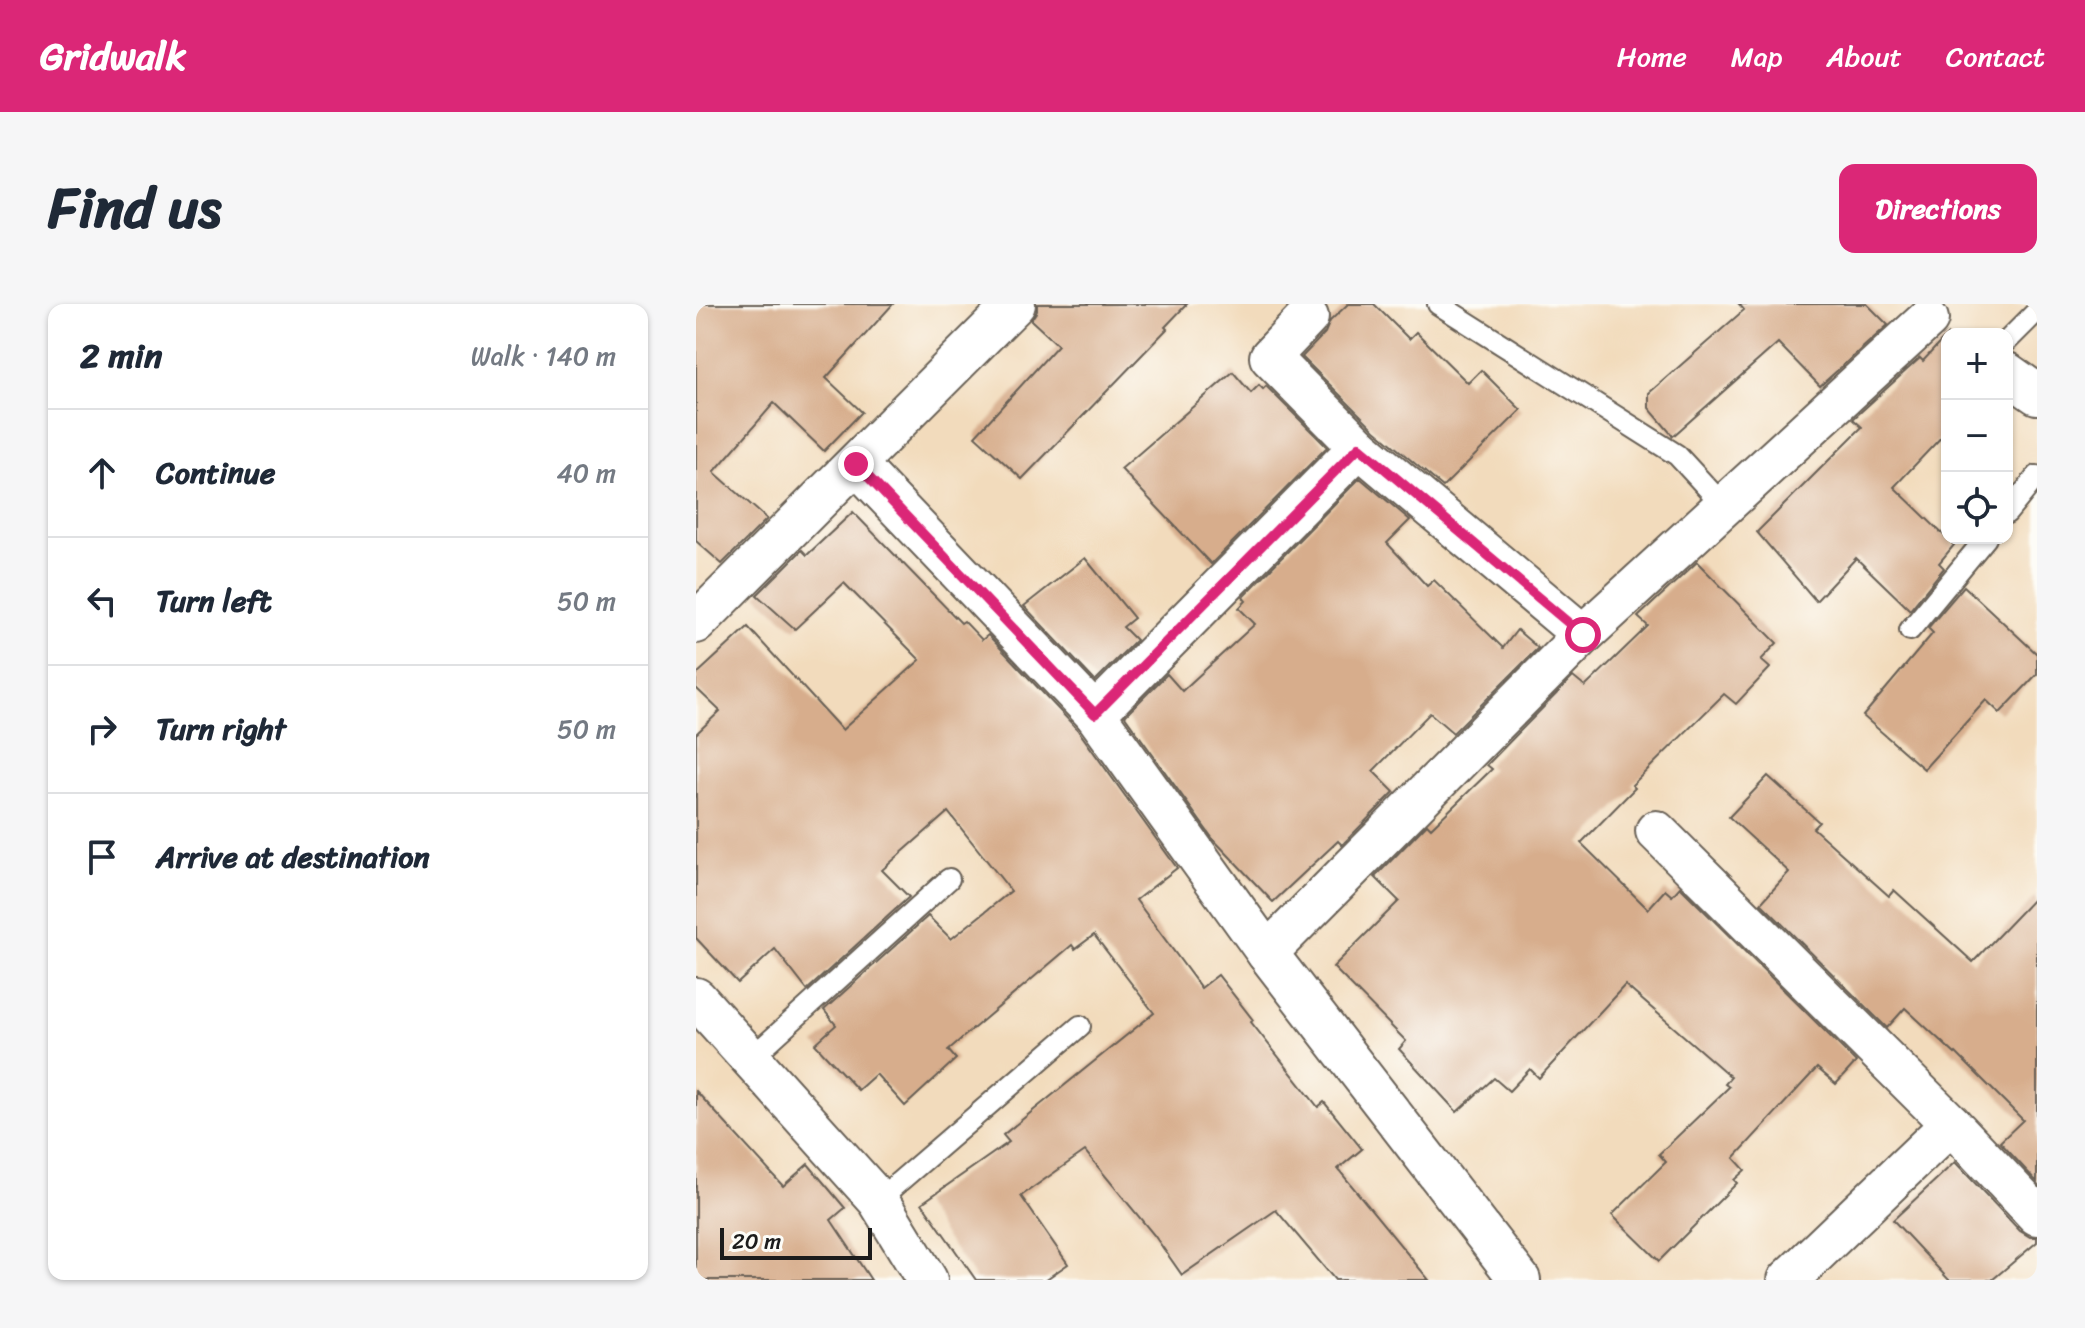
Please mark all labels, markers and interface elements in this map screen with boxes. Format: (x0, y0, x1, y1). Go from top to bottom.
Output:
text: Gridwalk (40, 23, 186, 90)
text: Home (1617, 32, 1687, 81)
text: Map (1731, 32, 1782, 81)
text: About (1826, 32, 1902, 81)
text: Contact (1946, 32, 2045, 81)
text: Find us (48, 159, 221, 258)
button: Directions (1839, 164, 2037, 253)
text: 2 min (80, 326, 162, 386)
map controls (1941, 328, 2013, 544)
button: + (1941, 328, 2013, 400)
text: Walk · 140 m (471, 333, 616, 379)
button: − (1941, 400, 2013, 472)
text: Continue (156, 446, 275, 500)
route end (838, 446, 874, 482)
text: 40 m (557, 450, 616, 496)
icon: ahead (80, 451, 124, 495)
button: locate (1941, 472, 2013, 544)
text: Turn left (156, 574, 272, 628)
text: 50 m (557, 578, 616, 624)
icon: left (80, 579, 124, 623)
route start (1565, 617, 1601, 653)
text: Turn right (156, 702, 286, 756)
text: 50 m (557, 706, 616, 752)
icon: right (80, 707, 124, 751)
text: Arrive at destination (156, 830, 430, 884)
icon: arrive (80, 835, 124, 879)
text: 20 m (732, 1222, 781, 1261)
scale bar (720, 1224, 872, 1260)

